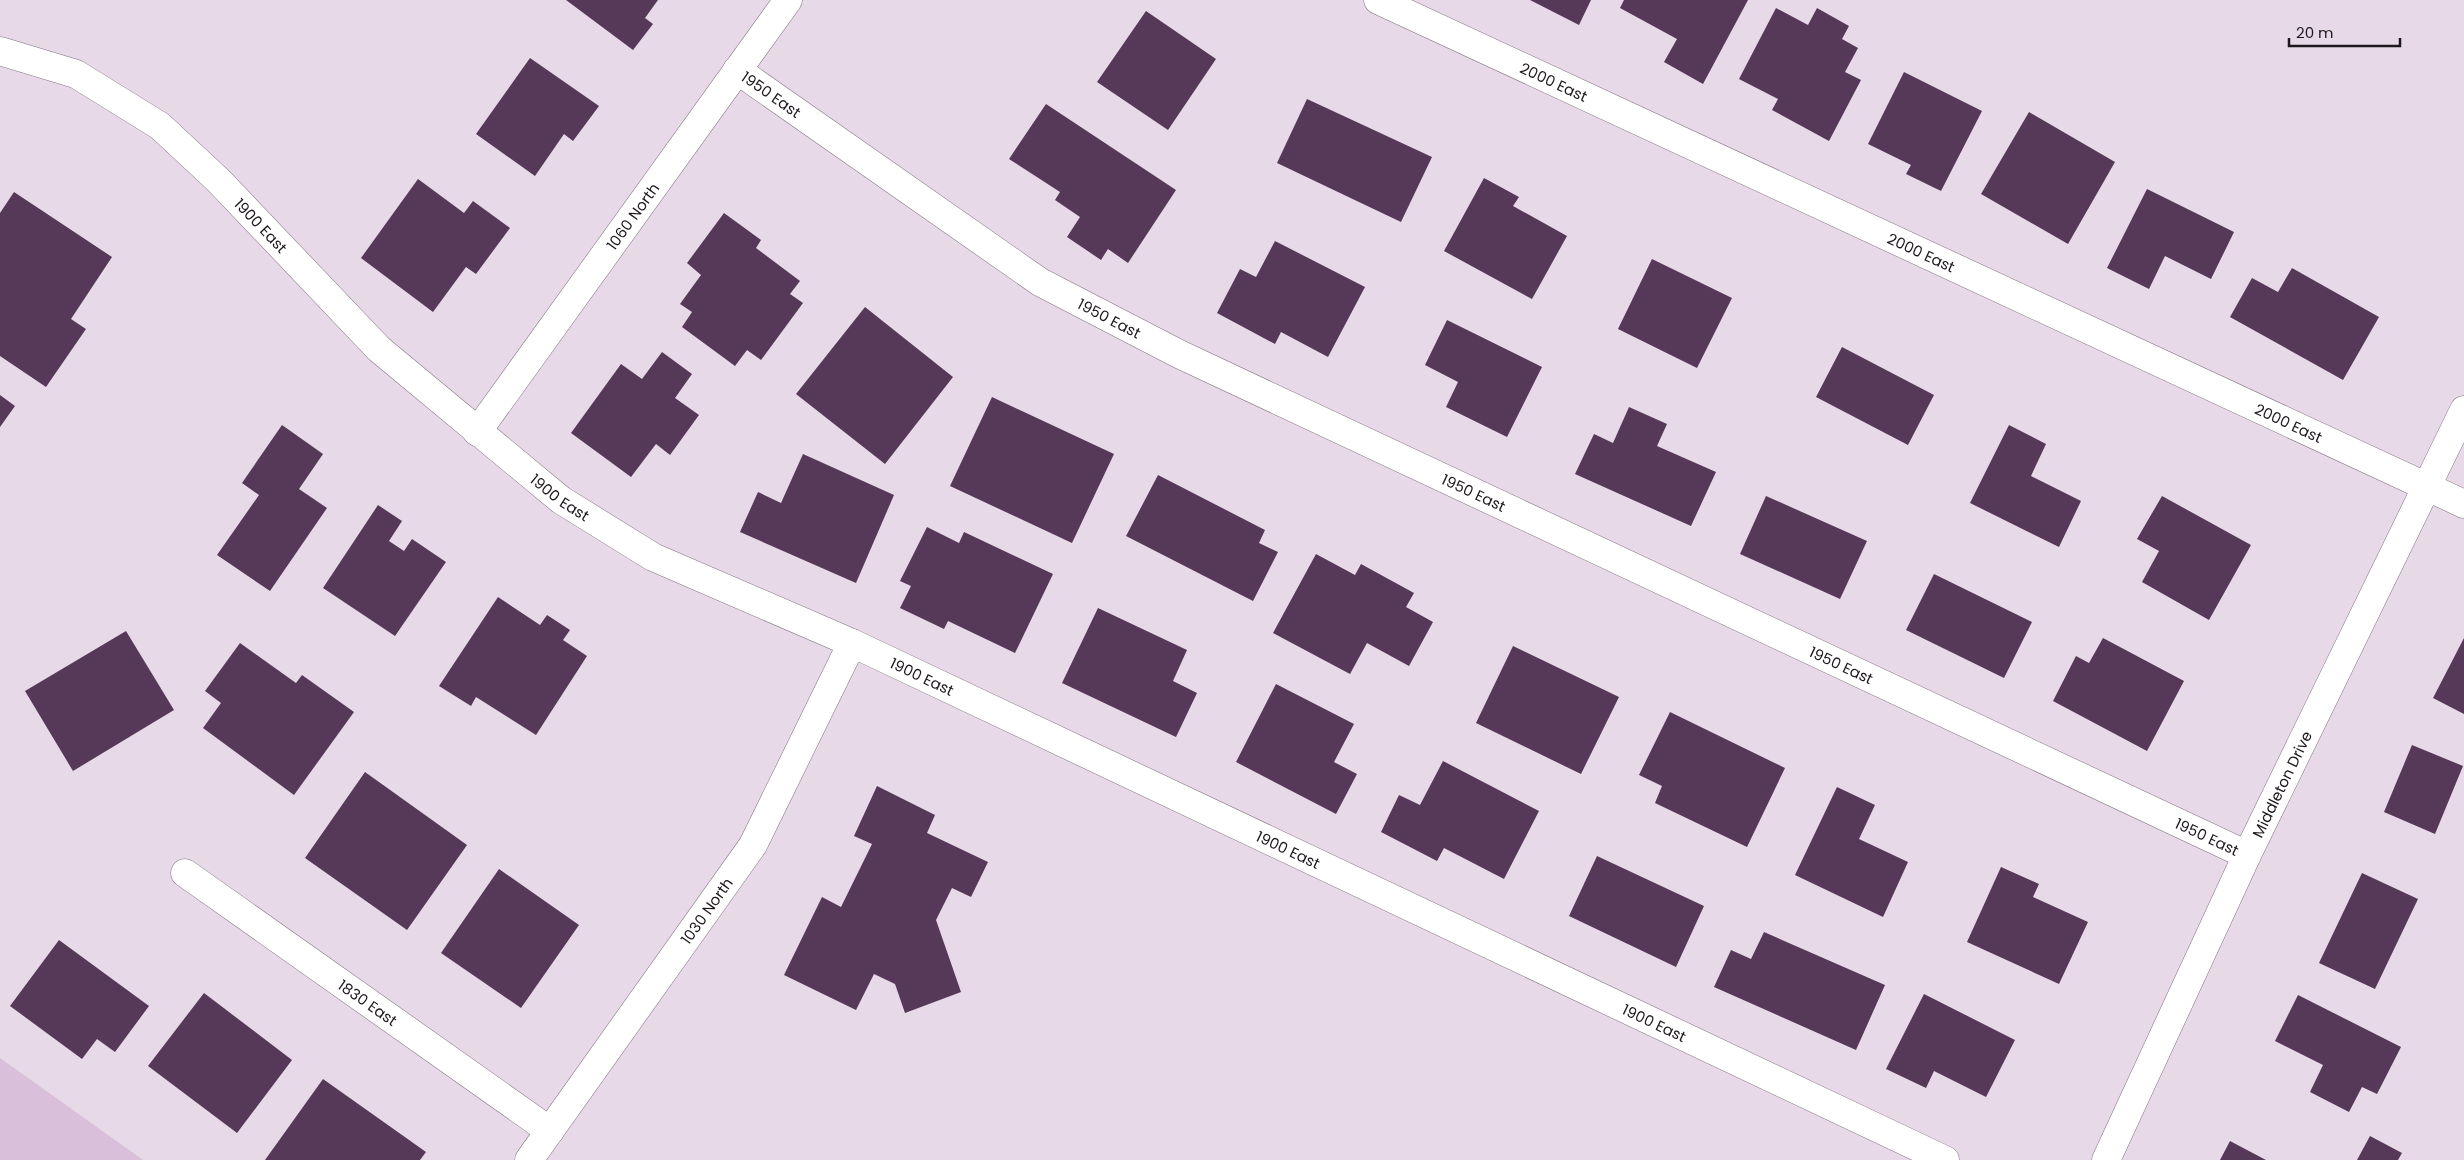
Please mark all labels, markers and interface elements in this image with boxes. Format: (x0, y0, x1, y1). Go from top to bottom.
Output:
scale bar (2289, 15, 2400, 47)
text: 20 m (2296, 22, 2334, 43)
street label: 2000 East (1517, 57, 1591, 106)
street label: 1950 East (737, 66, 805, 122)
street label: 1060 North (601, 178, 664, 254)
street label: 1900 East (230, 193, 292, 257)
street label: 2000 East (1884, 227, 1958, 277)
street label: 1950 East (1074, 293, 1145, 343)
street label: 2000 East (2252, 398, 2326, 447)
street label: 1950 East (1438, 468, 1509, 516)
street label: 1900 East (526, 469, 594, 526)
street label: 1950 East (1806, 641, 1877, 689)
street label: 1900 East (887, 652, 958, 700)
street label: Middleton Drive (2247, 727, 2317, 841)
street label: 1950 East (2172, 812, 2243, 860)
street label: 1900 East (1253, 825, 1324, 873)
street label: 1030 North (675, 873, 737, 948)
street label: 1830 East (334, 974, 402, 1030)
street label: 1900 East (1619, 998, 1690, 1047)

